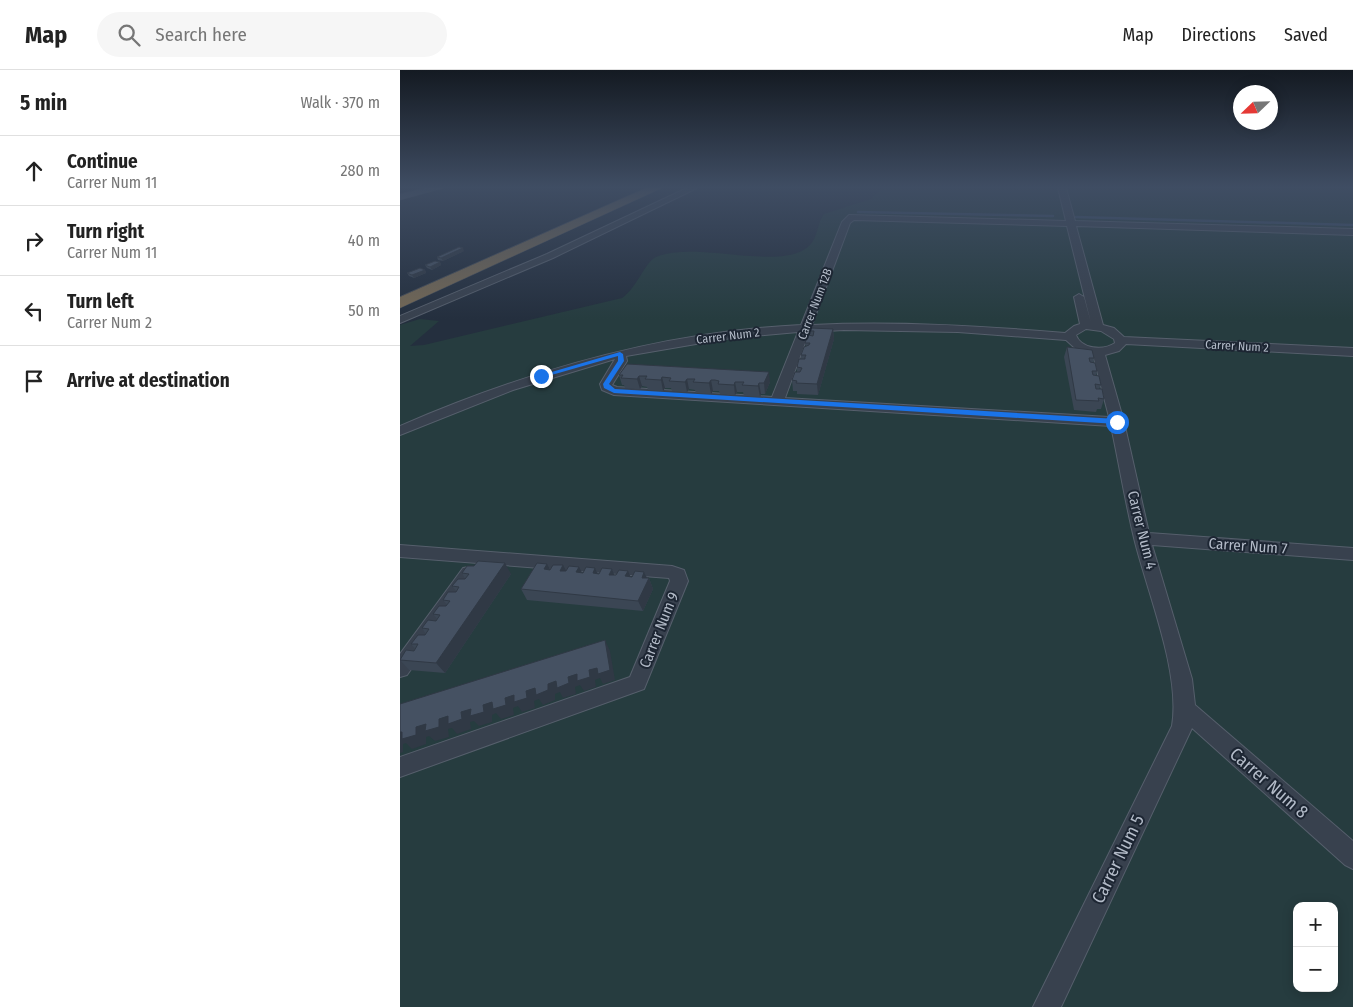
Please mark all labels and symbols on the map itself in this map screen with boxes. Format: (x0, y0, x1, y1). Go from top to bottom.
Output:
north arrow (1233, 85, 1278, 130)
street label: Carrer Num 12B (795, 266, 835, 342)
street label: Carrer Num 2 (696, 325, 760, 347)
street label: Carrer Num 2 (1205, 337, 1269, 355)
route end (530, 365, 553, 388)
route start (1106, 411, 1129, 434)
street label: Carrer Num 4 (1124, 489, 1160, 571)
street label: Carrer Num 7 (1208, 534, 1288, 558)
street label: Carrer Num 9 (636, 589, 682, 671)
street label: Carrer Num 8 (1225, 743, 1313, 823)
street label: Carrer Num 5 (1087, 811, 1149, 907)

